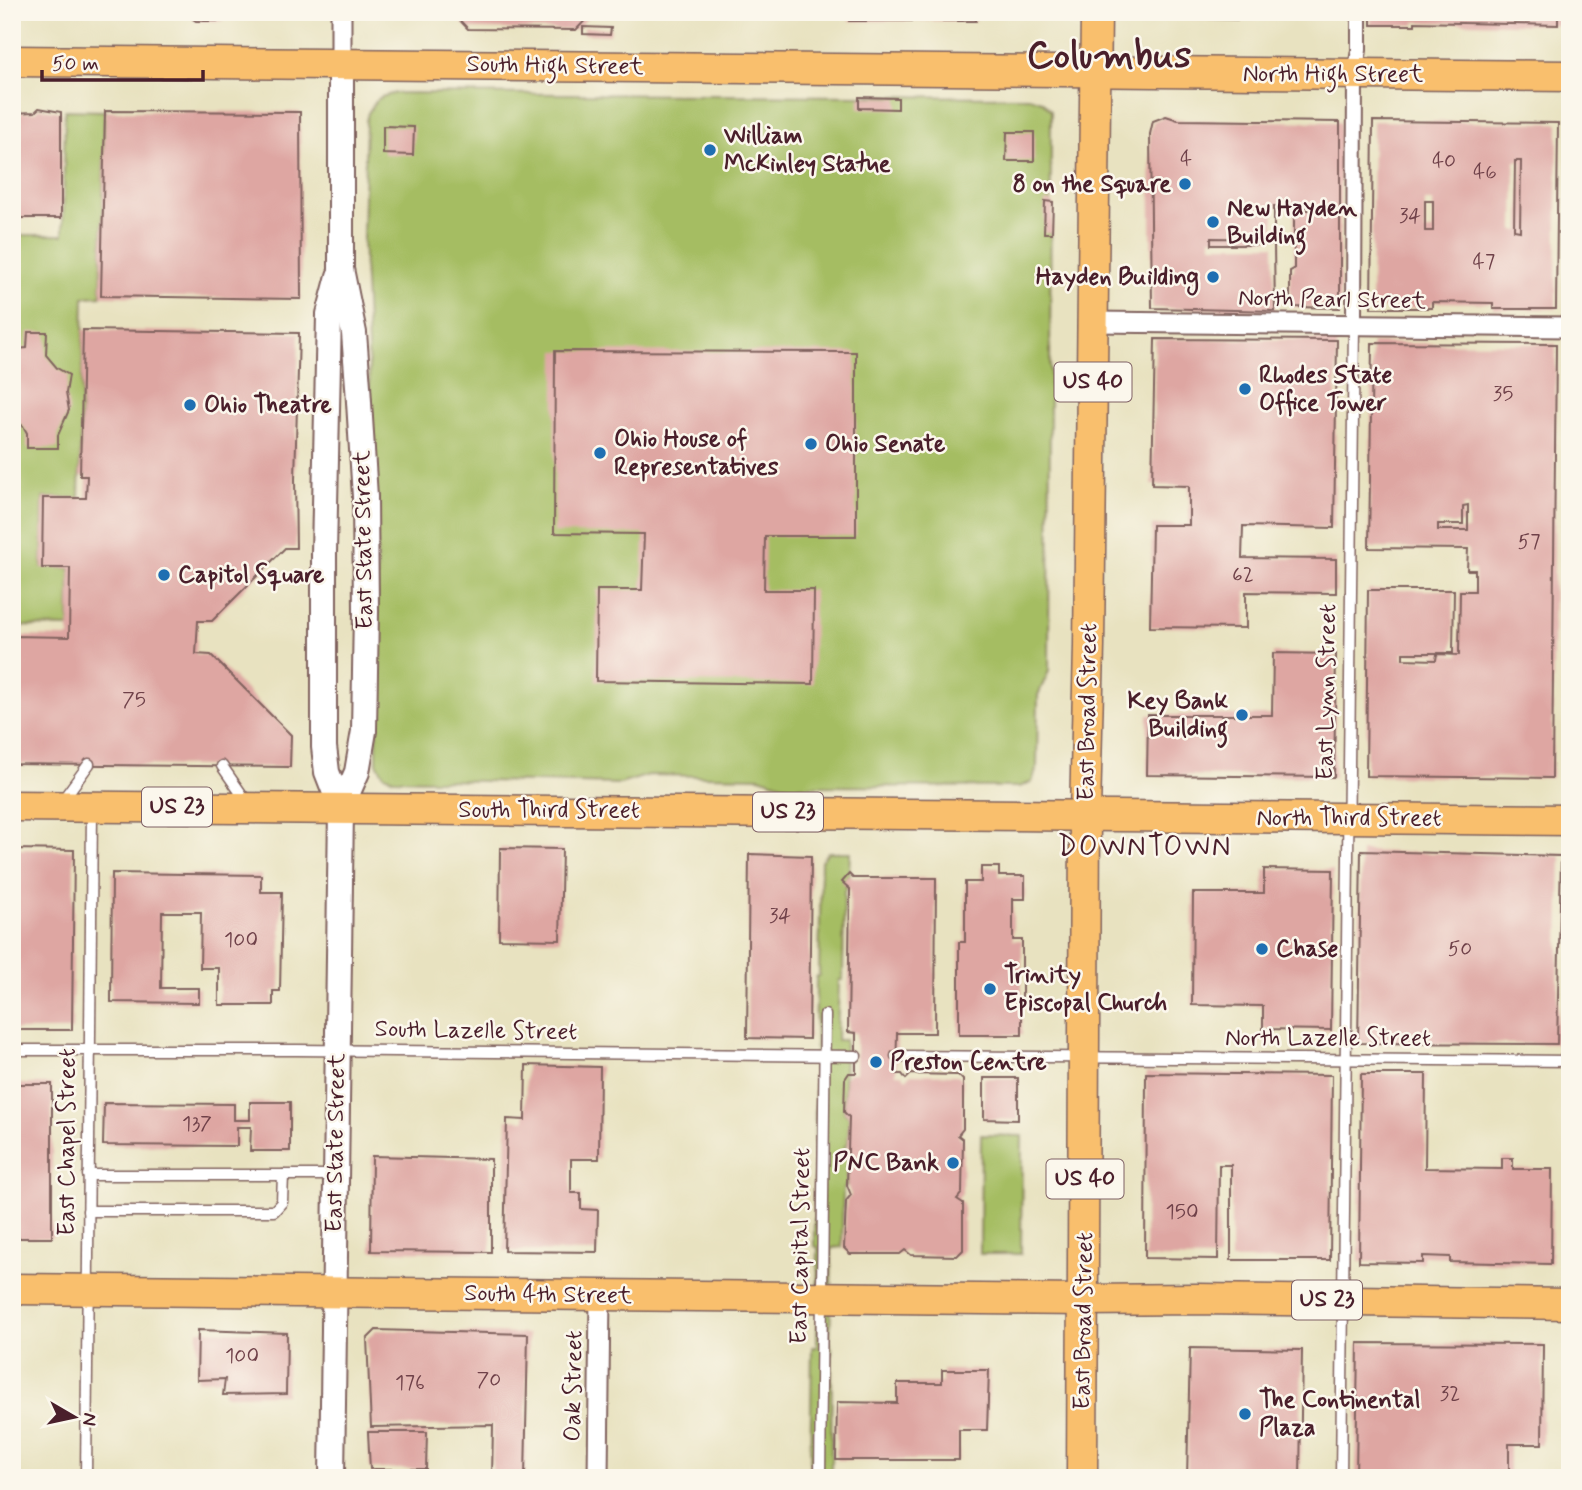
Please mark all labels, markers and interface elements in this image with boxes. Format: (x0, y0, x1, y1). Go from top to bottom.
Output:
district label: Columbus (1027, 32, 1191, 81)
scale bar (42, 38, 203, 82)
street label: South High Street (466, 49, 644, 86)
text: 50 m (52, 50, 99, 78)
street label: North High Street (1243, 59, 1423, 93)
place label: William McKinley Statue (723, 121, 891, 180)
marker: William McKinley Statue (702, 142, 718, 158)
house number: 4 (1180, 145, 1192, 173)
house number: 40 (1432, 147, 1456, 175)
house number: 46 (1473, 158, 1497, 186)
place label: 8 on the Square (1013, 169, 1171, 200)
marker: 8 on the Square (1177, 176, 1193, 192)
place label: New Hayden Building (1227, 193, 1357, 255)
house number: 34 (1399, 202, 1421, 230)
marker: New Hayden Building (1205, 214, 1221, 230)
house number: 47 (1473, 248, 1495, 276)
place label: Hayden Building (1036, 262, 1199, 296)
marker: Hayden Building (1205, 269, 1221, 285)
street label: North Pearl Street (1238, 283, 1426, 317)
place label: Rhodes State Office Tower (1259, 360, 1392, 419)
road number: US 40 (1054, 362, 1132, 402)
house number: 35 (1493, 380, 1513, 408)
marker: Rhodes State Office Tower (1237, 381, 1253, 397)
place label: Ohio Theatre (204, 390, 333, 421)
marker: Ohio Theatre (182, 397, 198, 413)
place label: Ohio House of Representatives (614, 424, 779, 483)
place label: Ohio Senate (825, 429, 946, 460)
marker: Ohio Senate (803, 436, 819, 452)
marker: Ohio House of Representatives (592, 445, 608, 461)
street label: East State Street (347, 450, 381, 630)
house number: 57 (1517, 528, 1541, 556)
place label: Capitol Square (178, 560, 325, 591)
house number: 62 (1232, 561, 1254, 589)
marker: Capitol Square (156, 567, 172, 583)
street label: East Lynn Street (1310, 603, 1344, 781)
street label: East Broad Street (1071, 623, 1105, 801)
house number: 75 (122, 686, 146, 714)
place label: Key Bank Building (1127, 686, 1228, 748)
marker: Key Bank Building (1234, 707, 1250, 723)
road number: US 23 (142, 788, 212, 827)
road number: US 23 (753, 792, 823, 832)
street label: South Third Street (458, 795, 640, 826)
street label: North Third Street (1257, 803, 1441, 834)
district label: DOWNTOWN (1057, 829, 1233, 866)
house number: 34 (769, 902, 791, 930)
house number: 100 (224, 926, 258, 954)
place label: Chase (1276, 934, 1338, 965)
house number: 50 (1448, 935, 1472, 963)
marker: Chase (1254, 941, 1270, 957)
place label: Trinity Episcopal Church (1004, 960, 1167, 1019)
marker: Trinity Episcopal Church (982, 981, 998, 997)
street label: South Lazelle Street (374, 1014, 578, 1048)
street label: North Lazelle Street (1225, 1023, 1431, 1054)
place label: Preston Centre (890, 1047, 1047, 1078)
street label: East Chapel Street (52, 1048, 83, 1236)
street label: East State Street (319, 1053, 353, 1233)
marker: Preston Centre (868, 1054, 884, 1070)
house number: 137 (182, 1110, 212, 1138)
street label: East Capital Street (784, 1147, 818, 1345)
place label: PNC Bank (833, 1148, 939, 1179)
marker: PNC Bank (945, 1155, 961, 1171)
road number: US 40 (1046, 1160, 1124, 1198)
house number: 150 (1165, 1198, 1199, 1226)
street label: East Broad Street (1067, 1232, 1101, 1410)
street label: South 4th Street (464, 1278, 632, 1312)
road number: US 23 (1292, 1280, 1362, 1320)
street label: Oak Street (558, 1330, 590, 1442)
house number: 100 (225, 1342, 259, 1370)
house number: 70 (477, 1366, 501, 1394)
house number: 176 (395, 1369, 425, 1397)
house number: 32 (1440, 1380, 1460, 1408)
north arrow (38, 1382, 108, 1452)
place label: The Continental Plaza (1259, 1385, 1420, 1444)
marker: The Continental Plaza (1237, 1406, 1253, 1422)
text: N (76, 1411, 103, 1428)

